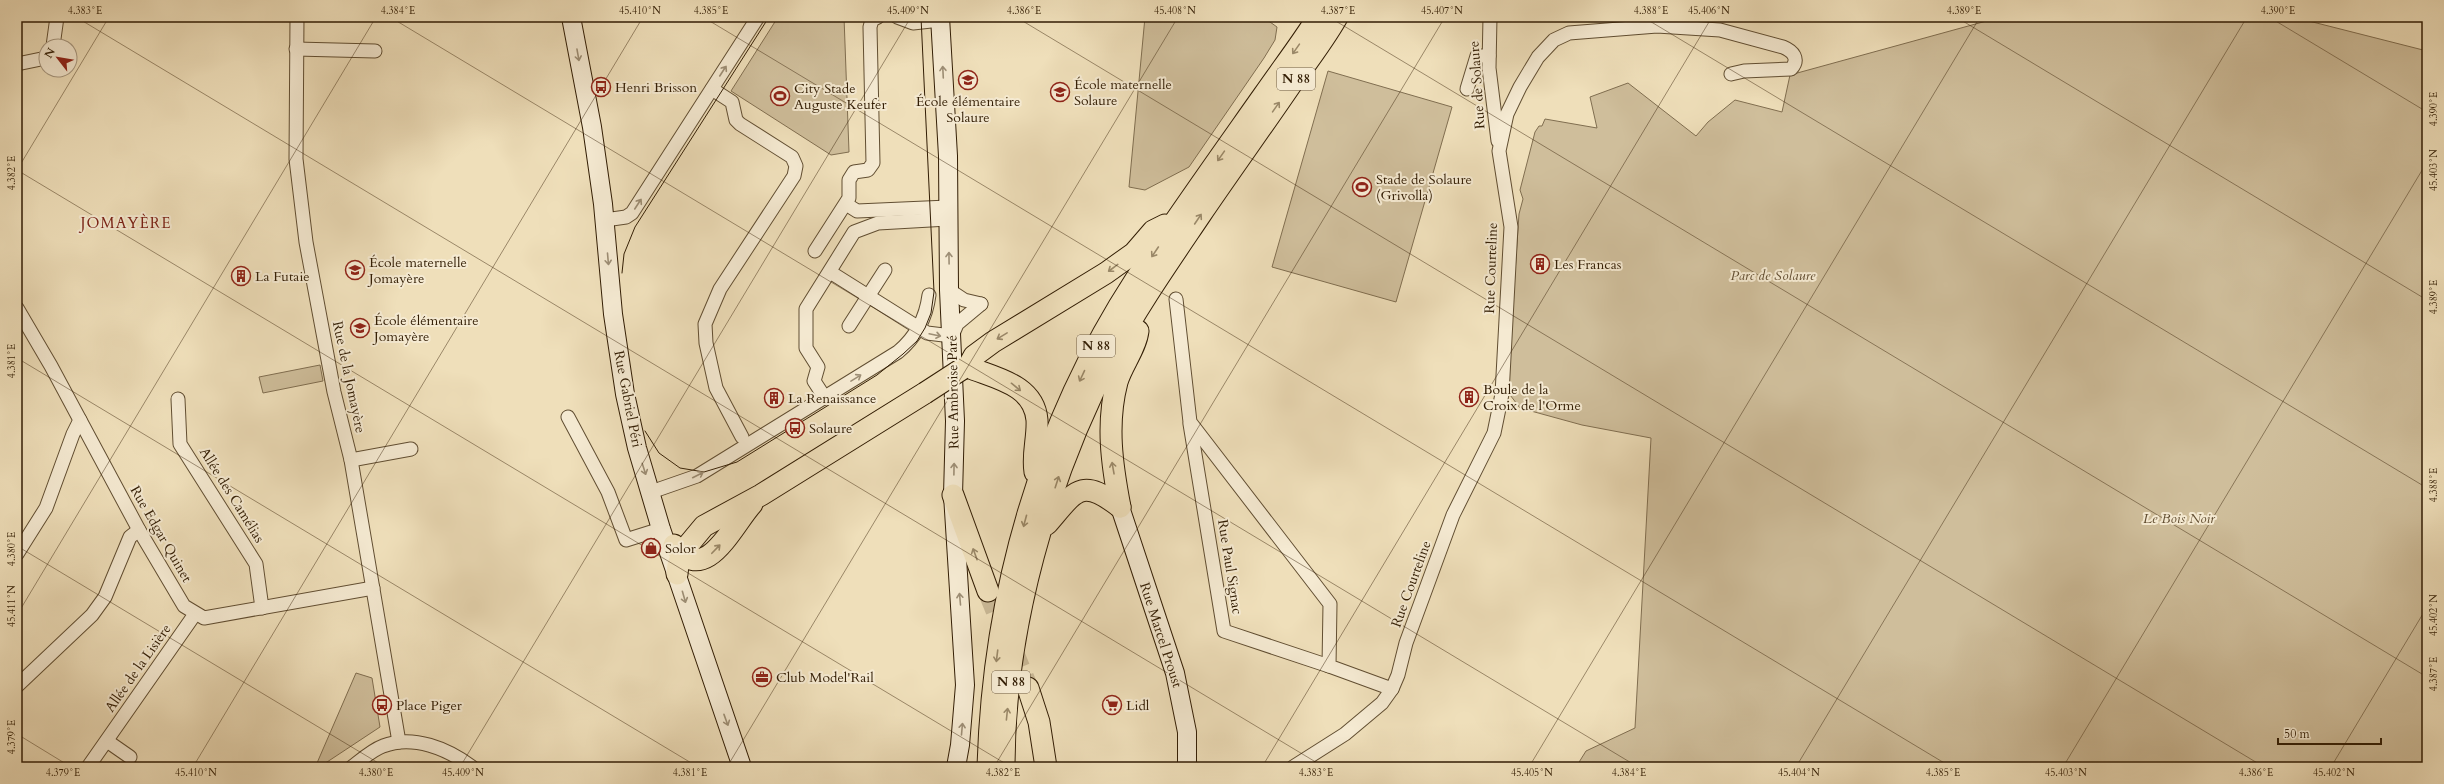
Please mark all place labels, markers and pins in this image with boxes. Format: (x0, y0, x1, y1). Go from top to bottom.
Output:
school or university icon: École élémentaire Solaure (957, 69, 979, 91)
place label: École maternelle Solaure (1074, 75, 1172, 110)
bus stop icon: Henri Brisson (590, 76, 612, 98)
place label: Henri Brisson (615, 78, 697, 97)
place label: City Stade Auguste Keufer (794, 79, 887, 114)
school or university icon: École maternelle Solaure (1049, 81, 1071, 103)
sports icon: City Stade Auguste Keufer (769, 85, 791, 107)
place label: École élémentaire Solaure (916, 92, 1020, 127)
place label: Stade de Solaure (Grivolla) (1376, 170, 1472, 205)
sports icon: Stade de Solaure (Grivolla) (1351, 176, 1373, 198)
place label: École maternelle Jomayère (367, 253, 467, 288)
building icon: Les Francas (1529, 253, 1551, 275)
place label: Les Francas (1554, 255, 1622, 274)
school or university icon: École maternelle Jomayère (344, 259, 366, 281)
building icon: La Futaie (230, 265, 252, 287)
place label: La Futaie (255, 267, 310, 286)
place label: École élémentaire Jomayère (372, 311, 479, 346)
school or university icon: École élémentaire Jomayère (349, 317, 371, 339)
place label: Boule de la Croix de l'Orme (1483, 380, 1581, 415)
building icon: Boule de la Croix de l'Orme (1458, 386, 1480, 408)
building icon: La Renaissance (763, 387, 785, 409)
place label: La Renaissance (788, 389, 876, 408)
bus stop icon: Solaure (784, 417, 806, 439)
place label: Solaure (809, 419, 852, 438)
shop icon: Solor (640, 537, 662, 559)
place label: Solor (665, 539, 697, 558)
office icon: Club Model'Rail (751, 666, 773, 688)
place label: Club Model'Rail (776, 668, 874, 687)
bus stop icon: Place Piger (371, 694, 393, 716)
supermarket icon: Lidl (1101, 694, 1123, 716)
place label: Place Piger (396, 696, 463, 715)
place label: Lidl (1126, 696, 1150, 715)

